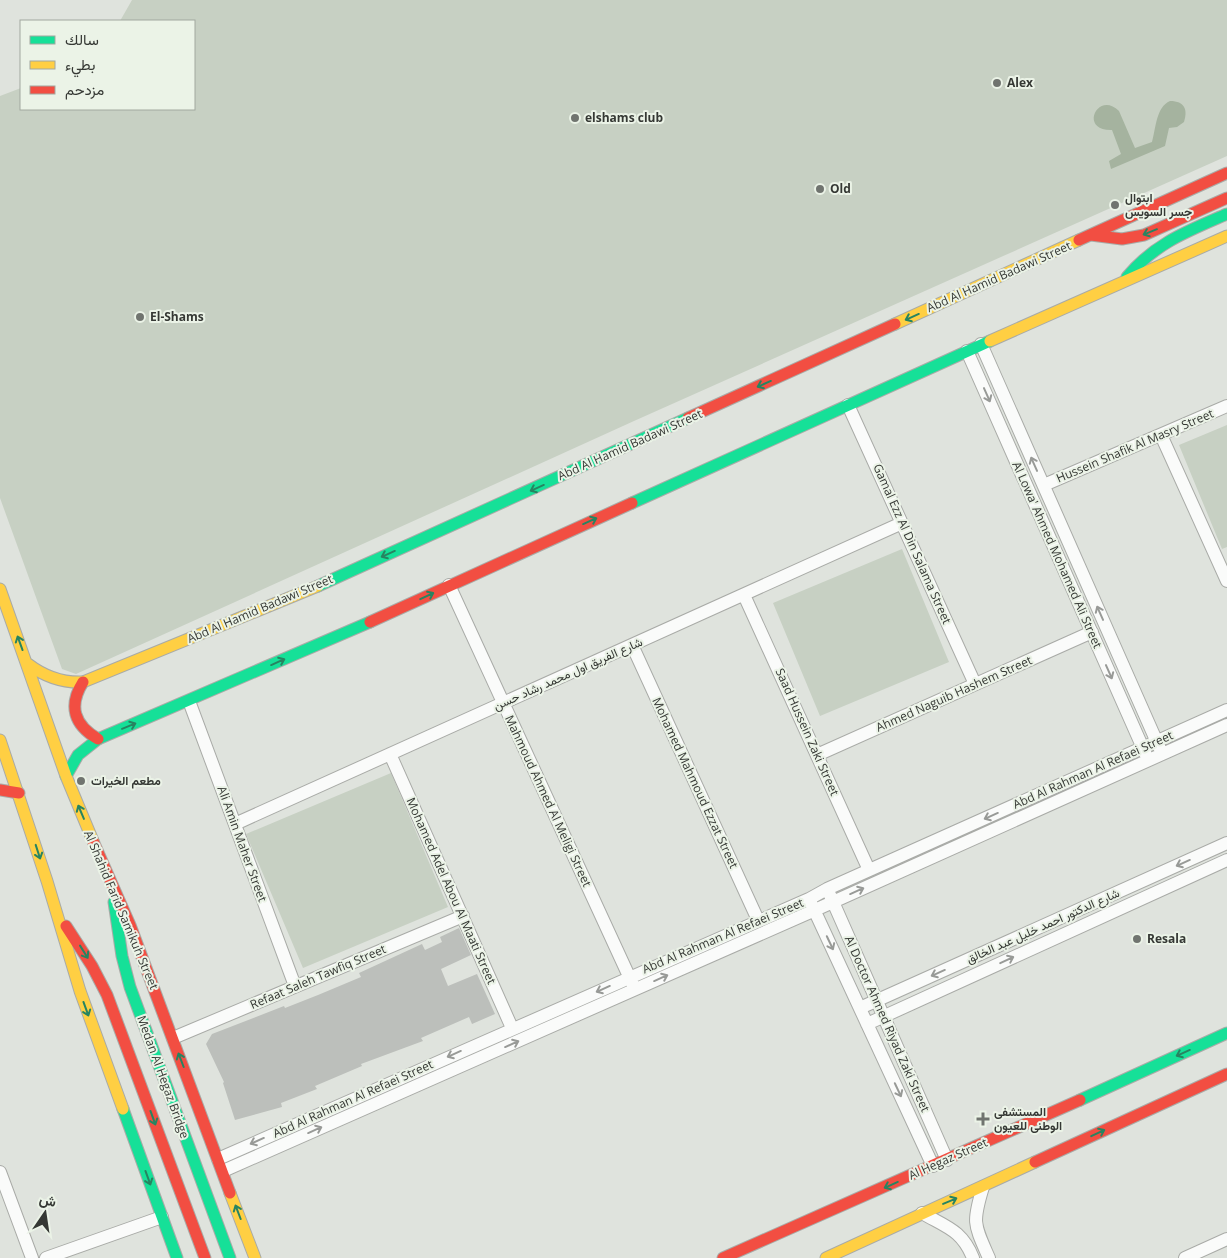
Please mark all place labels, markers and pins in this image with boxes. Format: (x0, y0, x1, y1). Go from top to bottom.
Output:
place label: Alex (1007, 74, 1033, 91)
marker: Alex (991, 77, 1003, 89)
place label: elshams club (585, 109, 663, 126)
marker: elshams club (569, 112, 581, 124)
place label: Old (830, 180, 851, 197)
marker: Old (814, 183, 826, 195)
place label: ابتوال جسر السويس (1125, 189, 1192, 220)
marker: ابتوال جسر السويس (1109, 199, 1121, 211)
place label: El-Shams (150, 308, 204, 325)
marker: El-Shams (134, 311, 146, 323)
place label: مطعم الخيرات (91, 772, 161, 789)
marker: مطعم الخيرات (75, 775, 87, 787)
place label: Resala (1147, 930, 1186, 947)
marker: Resala (1131, 933, 1143, 945)
place label: المستشفى الوطنى للعيون (994, 1103, 1062, 1134)
marker: المستشفى الوطنى للعيون (976, 1112, 990, 1126)

